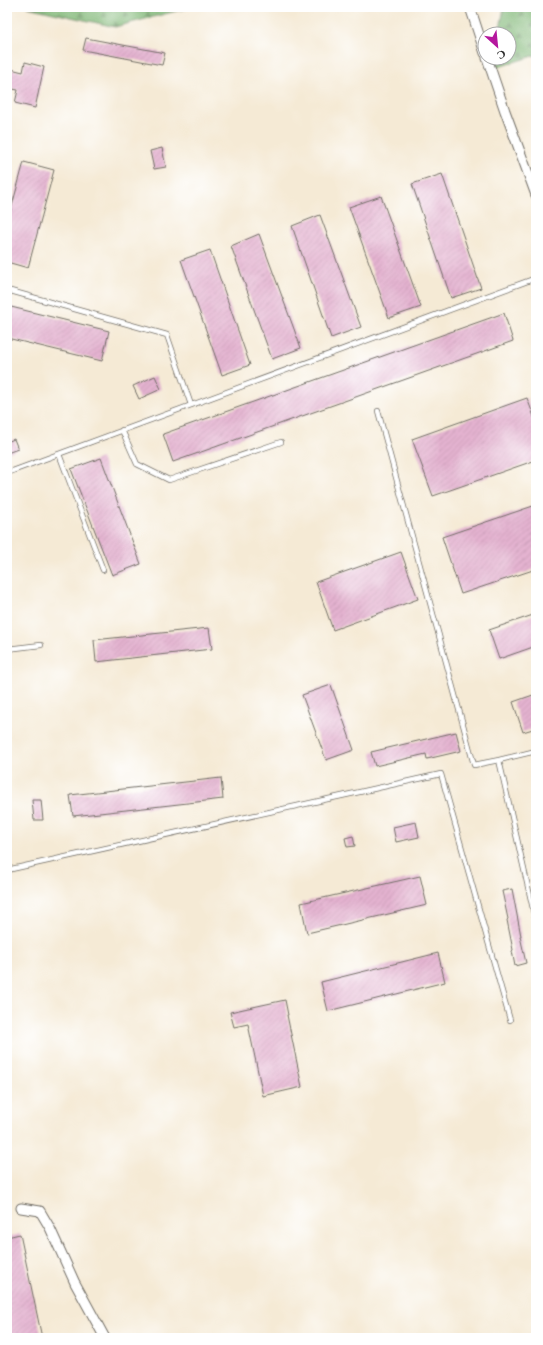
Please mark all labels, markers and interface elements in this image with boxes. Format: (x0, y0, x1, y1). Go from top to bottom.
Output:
north arrow (477, 26, 517, 66)
text: С (495, 47, 508, 63)

